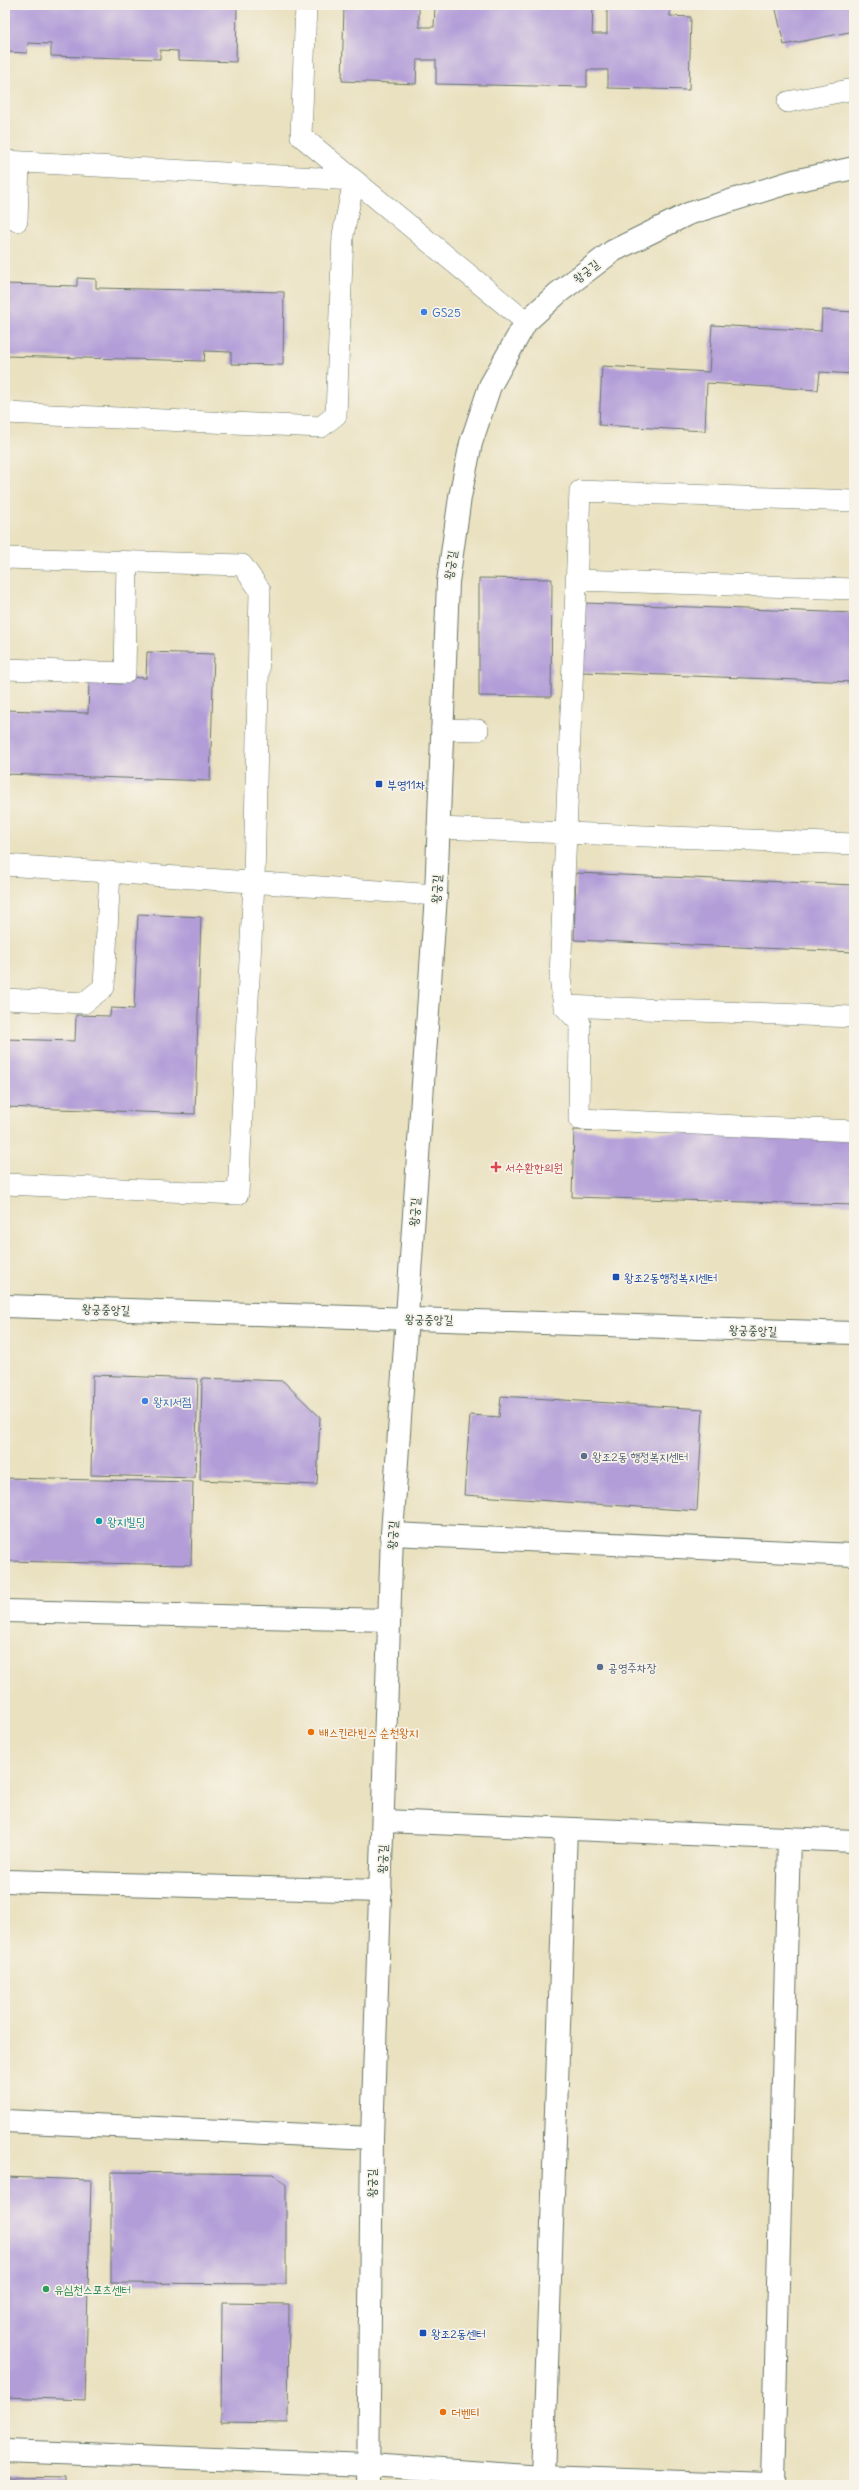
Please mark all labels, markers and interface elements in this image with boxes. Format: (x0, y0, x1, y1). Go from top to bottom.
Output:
street label: 왕궁길 (570, 256, 602, 286)
place label: GS25 (432, 305, 461, 320)
marker: GS25 (419, 307, 429, 317)
street label: 왕궁길 (441, 549, 459, 580)
place label: 부영11차 (387, 777, 426, 792)
marker: 부영11차 (374, 779, 384, 789)
street label: 왕궁길 (428, 874, 444, 904)
place label: 서수환한의원 (505, 1160, 563, 1175)
marker: 서수환한의원 (490, 1161, 502, 1173)
street label: 왕궁길 (406, 1197, 423, 1227)
place label: 왕조2동행정복지센터 (624, 1270, 717, 1285)
marker: 왕조2동행정복지센터 (611, 1272, 621, 1282)
street label: 왕궁중앙길 (82, 1301, 131, 1317)
street label: 왕궁중앙길 (405, 1311, 454, 1327)
street label: 왕궁중앙길 (729, 1322, 778, 1338)
place label: 왕지서점 (153, 1394, 192, 1409)
marker: 왕지서점 (140, 1396, 150, 1406)
place label: 왕조2동 행정복지센터 (592, 1449, 688, 1464)
marker: 왕조2동 행정복지센터 (579, 1451, 589, 1461)
place label: 왕지빌딩 (107, 1514, 146, 1529)
marker: 왕지빌딩 (94, 1516, 104, 1526)
street label: 왕궁길 (384, 1520, 400, 1550)
place label: 공영주차장 (608, 1660, 657, 1675)
marker: 공영주차장 (595, 1662, 605, 1672)
place label: 배스킨라빈스 순천왕지 (319, 1725, 418, 1740)
marker: 배스킨라빈스 순천왕지 (306, 1727, 316, 1737)
street label: 왕궁길 (374, 1844, 390, 1874)
street label: 왕궁길 (364, 2168, 379, 2197)
place label: 유심천스포츠센터 (54, 2282, 131, 2297)
marker: 유심천스포츠센터 (41, 2284, 51, 2294)
place label: 왕조2동센터 (431, 2326, 486, 2341)
marker: 왕조2동센터 (418, 2328, 428, 2338)
place label: 더벤티 (451, 2405, 480, 2420)
marker: 더벤티 (438, 2407, 448, 2417)

